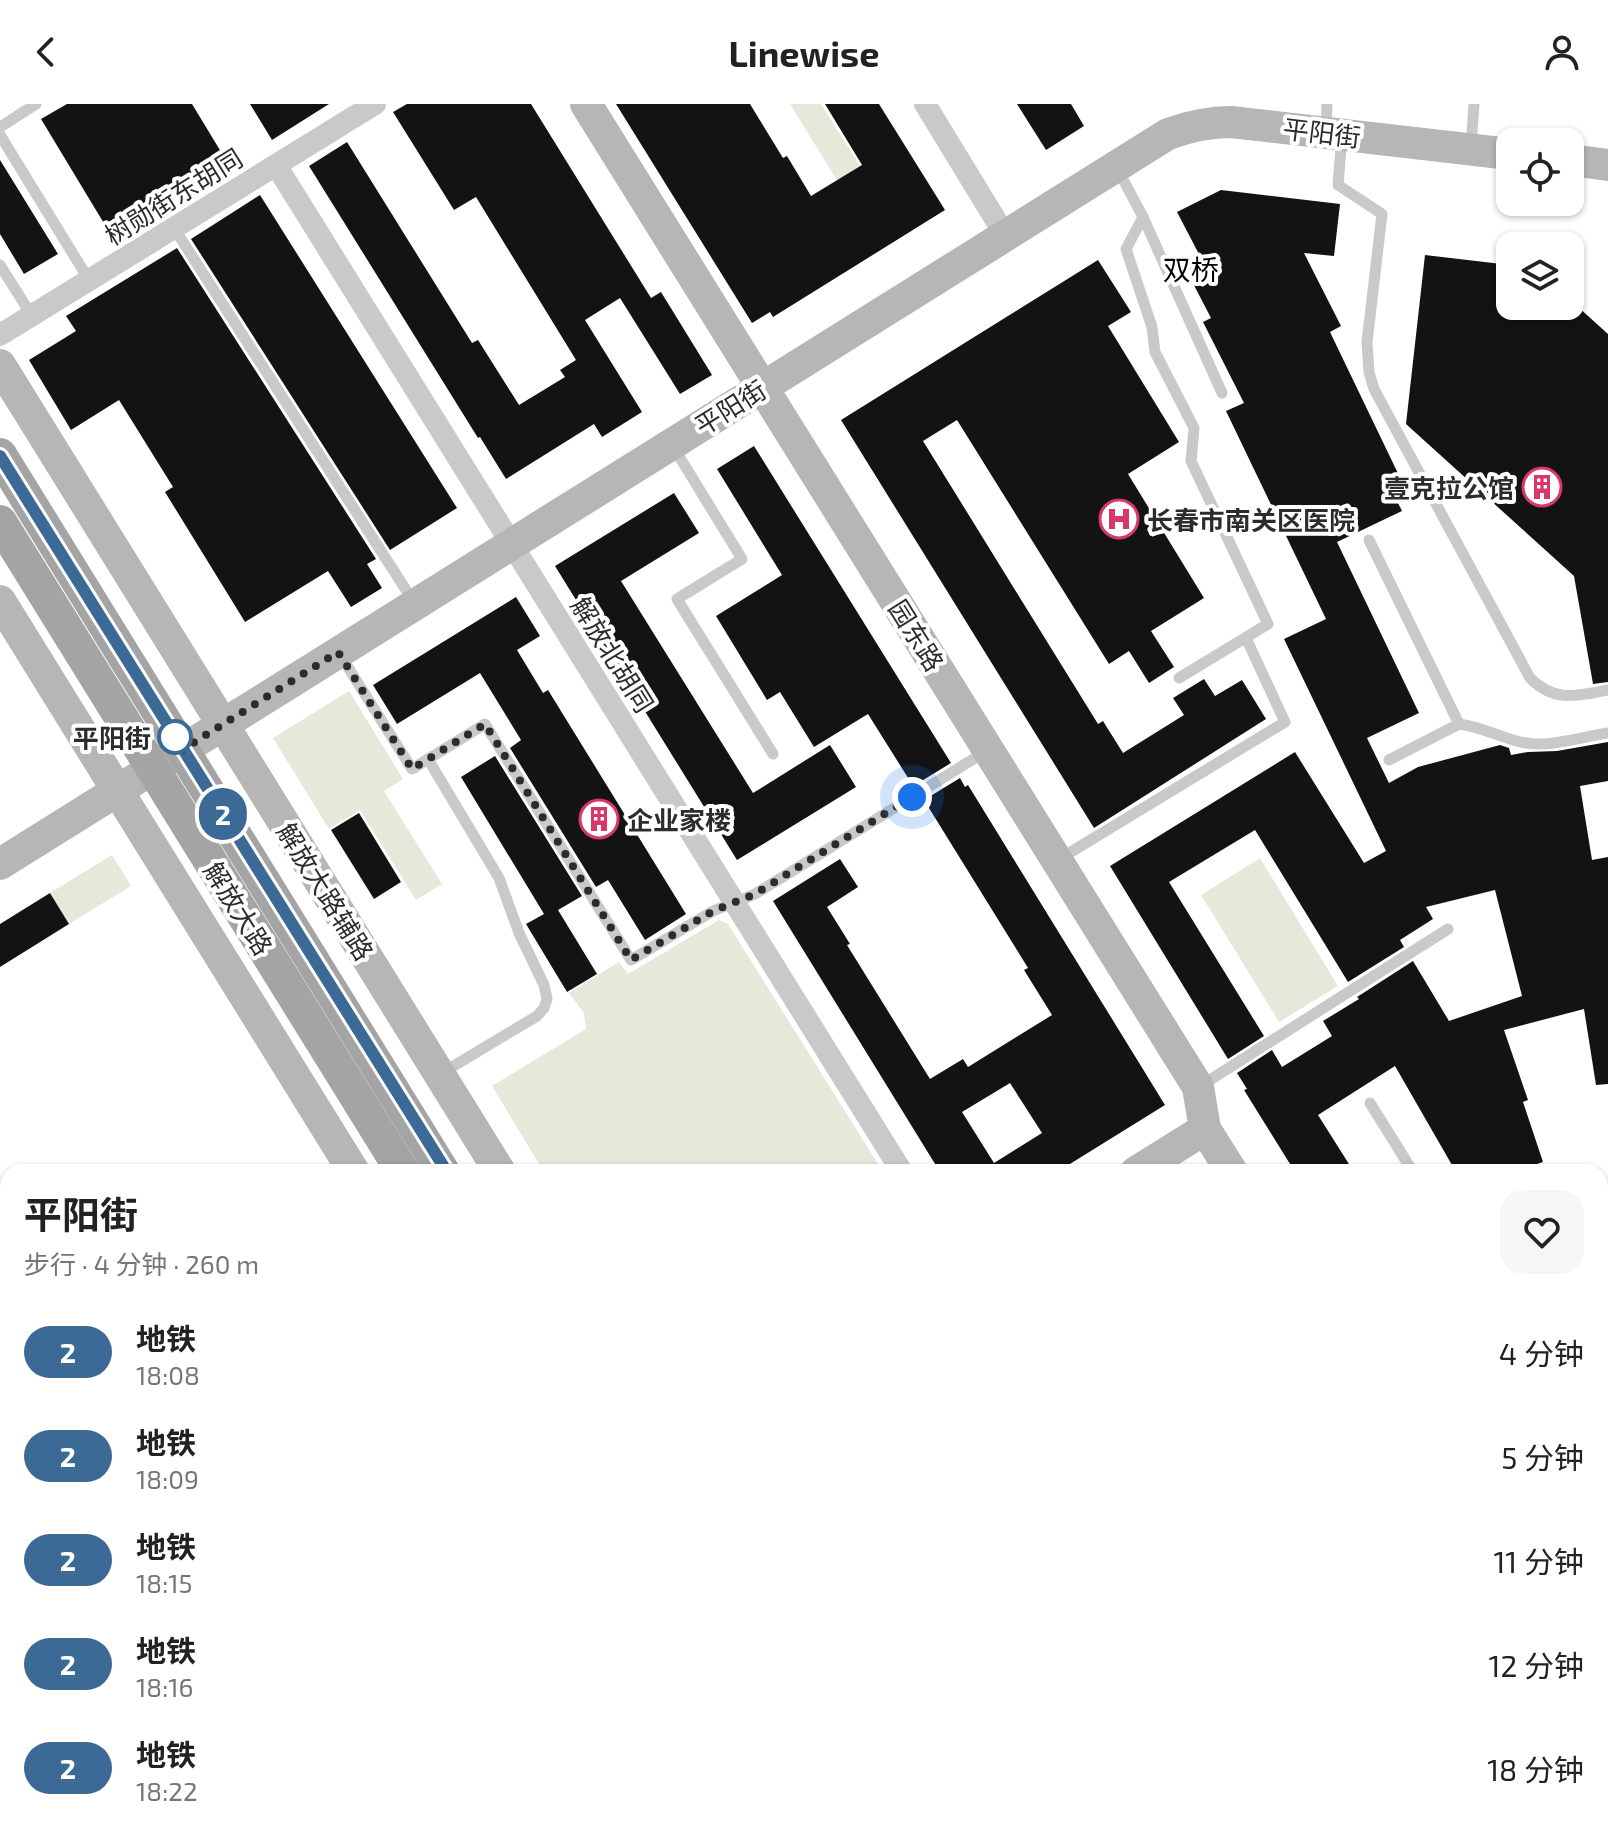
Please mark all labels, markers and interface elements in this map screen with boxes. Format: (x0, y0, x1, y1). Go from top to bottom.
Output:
icon: back (24, 30, 68, 74)
icon: person (1540, 30, 1584, 74)
text: Linewise (728, 31, 880, 74)
street label: 平阳街 (1281, 112, 1363, 152)
map controls (1496, 128, 1584, 320)
button: locate (1496, 128, 1584, 216)
street label: 树勋街东胡同 (99, 142, 247, 250)
button: layers (1496, 232, 1584, 320)
district label: 双桥 (1163, 252, 1219, 286)
street label: 平阳街 (689, 373, 771, 441)
building icon: 壹克拉公馆 (1521, 466, 1563, 508)
place label: 壹克拉公馆 (1384, 472, 1514, 503)
hospital icon: 长春市南关区医院 (1098, 498, 1140, 540)
place label: 长春市南关区医院 (1147, 504, 1355, 535)
street label: 解放北胡同 (565, 591, 661, 717)
street label: 园东路 (883, 594, 951, 676)
marker: 平阳街 (158, 720, 192, 754)
place label: 平阳街 (73, 722, 151, 753)
your location (892, 777, 932, 817)
line badge: 2 (197, 788, 249, 840)
text: 2 (215, 797, 231, 831)
building icon: 企业家楼 (578, 798, 620, 840)
place label: 企业家楼 (627, 804, 731, 835)
street label: 解放大路辅路 (272, 817, 380, 965)
street label: 解放大路 (198, 856, 280, 960)
button: heart (1500, 1190, 1584, 1274)
text: 平阳街 (24, 1191, 138, 1237)
text: 步行 · 4 分钟 · 260 m (24, 1248, 259, 1279)
text: 地铁 (136, 1320, 196, 1356)
text: 2 (60, 1335, 76, 1369)
text: 4 分钟 (1499, 1335, 1584, 1371)
text: 18:08 (136, 1359, 200, 1390)
text: 地铁 (136, 1424, 196, 1460)
text: 2 (60, 1439, 76, 1473)
text: 5 分钟 (1501, 1439, 1584, 1475)
text: 18:09 (136, 1463, 199, 1494)
text: 地铁 (136, 1528, 196, 1564)
text: 2 (60, 1543, 76, 1577)
text: 11 分钟 (1493, 1543, 1584, 1579)
text: 18:15 (136, 1567, 193, 1598)
text: 地铁 (136, 1632, 196, 1668)
text: 2 (60, 1647, 76, 1681)
text: 12 分钟 (1489, 1647, 1584, 1683)
text: 18:16 (136, 1671, 194, 1702)
text: 地铁 (136, 1736, 196, 1772)
text: 2 (60, 1751, 76, 1785)
text: 18 分钟 (1487, 1751, 1584, 1787)
text: 18:22 (136, 1775, 198, 1806)

